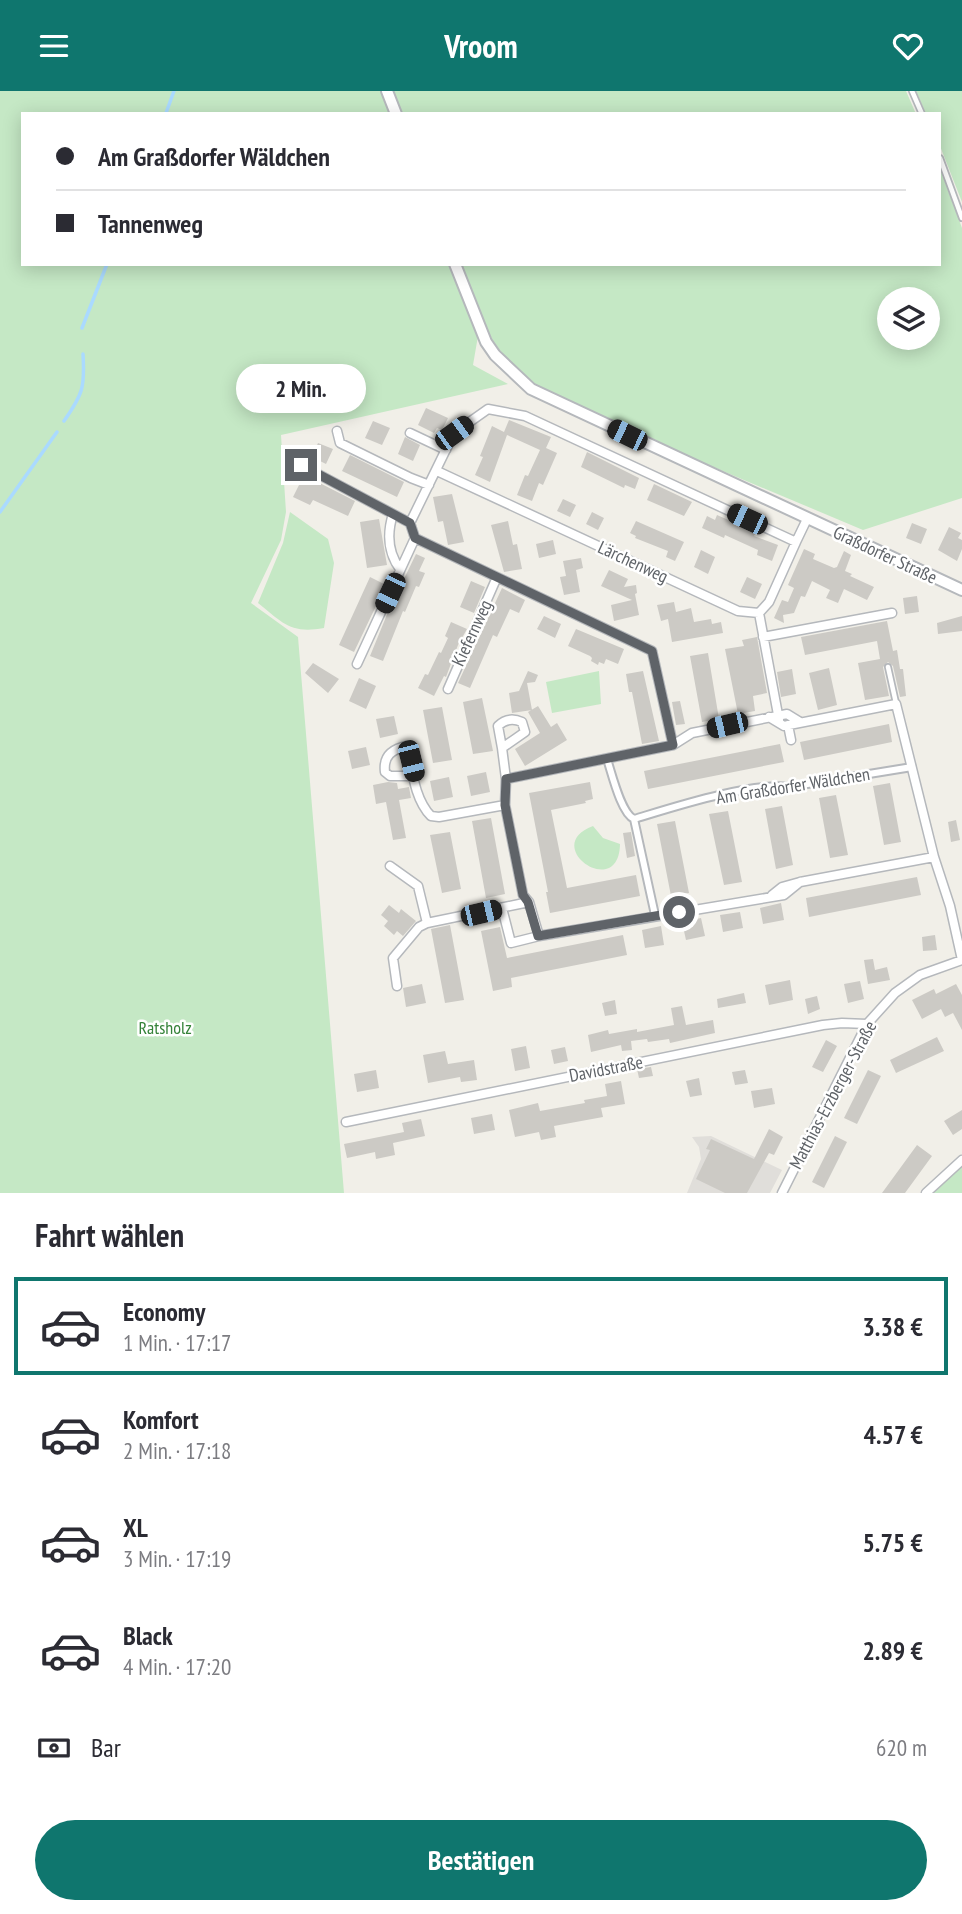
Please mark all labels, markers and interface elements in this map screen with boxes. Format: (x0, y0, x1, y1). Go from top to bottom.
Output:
text: Vroom (444, 25, 518, 67)
icon: menu (35, 27, 73, 65)
icon: heart (889, 27, 927, 65)
text: Am Graßdorfer Wäldchen (98, 140, 330, 173)
text: Tannenweg (98, 207, 203, 240)
map controls (877, 287, 940, 350)
button: layers (877, 287, 940, 350)
callout: 2 Min. (236, 363, 366, 413)
text: 2 Min. (275, 374, 327, 403)
car (431, 412, 478, 454)
car (604, 416, 651, 454)
route end (285, 449, 317, 481)
car (724, 501, 771, 537)
street label: Graßdorfer Straße (830, 520, 941, 589)
street label: Lärchenweg (594, 535, 672, 588)
car (372, 570, 409, 616)
street label: Kiefernweg (446, 596, 497, 670)
car (705, 710, 750, 740)
car (396, 738, 427, 784)
street label: Am Graßdorfer Wäldchen (714, 762, 871, 809)
route start (663, 896, 695, 928)
car (459, 898, 504, 928)
park label: Ratsholz (138, 1016, 192, 1039)
street label: Matthias-Erzberger-Straße (784, 1017, 881, 1173)
street label: Davidstraße (567, 1050, 645, 1087)
text: Fahrt wählen (35, 1214, 184, 1256)
icon: car (39, 1295, 102, 1358)
text: Economy (123, 1295, 205, 1328)
text: 3.38 € (862, 1310, 923, 1343)
text: 1 Min. · 17:17 (123, 1328, 231, 1357)
icon: car (39, 1403, 102, 1466)
text: Komfort (123, 1403, 199, 1436)
text: 4.57 € (864, 1418, 923, 1451)
text: 2 Min. · 17:18 (123, 1436, 231, 1465)
icon: car (39, 1511, 102, 1574)
text: XL (123, 1511, 148, 1544)
text: 5.75 € (862, 1526, 923, 1559)
text: 3 Min. · 17:19 (123, 1544, 231, 1573)
icon: car (39, 1619, 102, 1682)
text: Black (123, 1619, 173, 1652)
text: 2.89 € (862, 1634, 923, 1667)
text: 4 Min. · 17:20 (123, 1652, 231, 1681)
icon: cash (35, 1729, 73, 1767)
text: Bar (91, 1731, 121, 1764)
text: 620 m (876, 1733, 927, 1762)
button: Bestätigen (35, 1820, 927, 1900)

